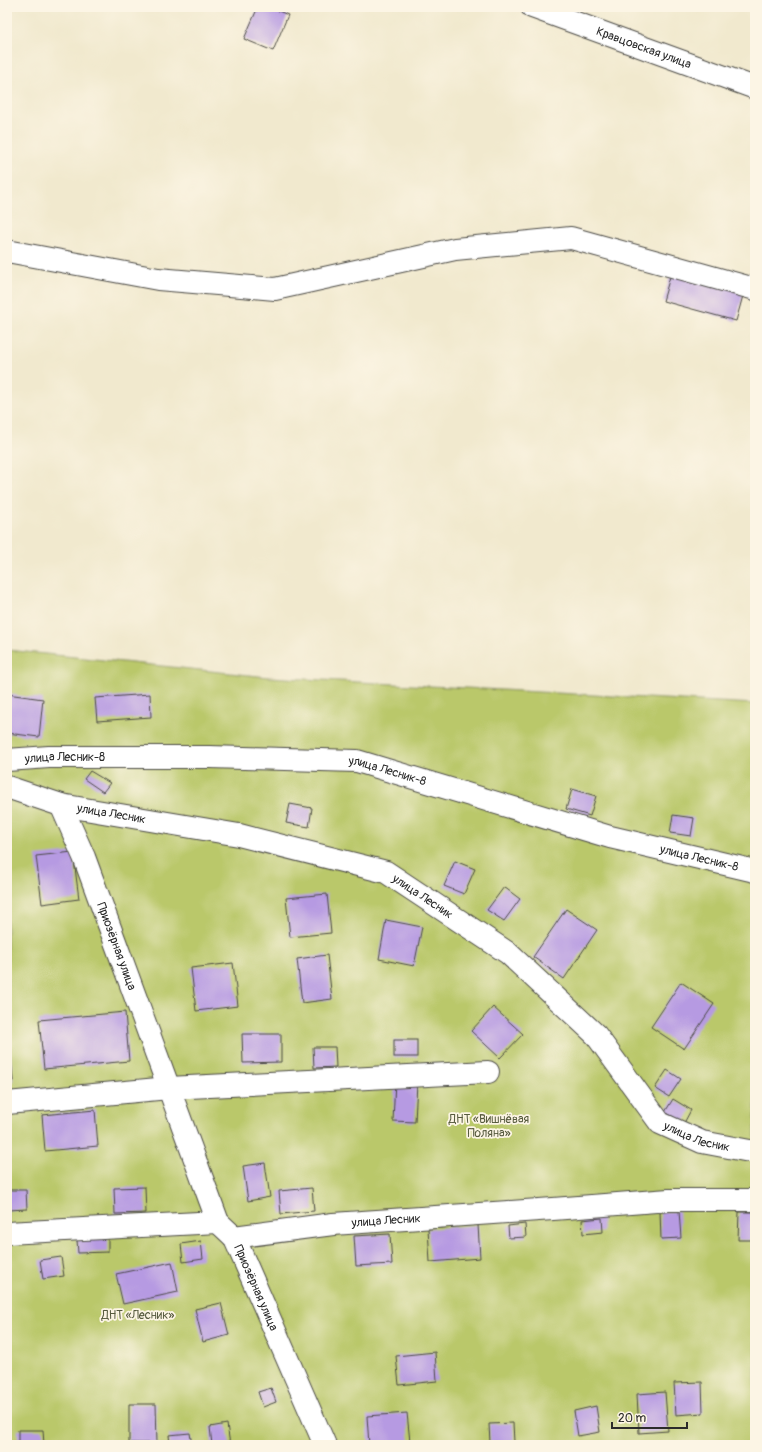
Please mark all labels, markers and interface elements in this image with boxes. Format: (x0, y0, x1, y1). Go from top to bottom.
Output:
street label: Кравцовская улица (594, 24, 694, 72)
street label: улица Лесник-8 (23, 750, 105, 767)
street label: улица Лесник-8 (347, 754, 428, 789)
street label: улица Лесник (75, 801, 147, 827)
street label: улица Лесник-8 (657, 842, 740, 875)
street label: улица Лесник (389, 871, 455, 922)
street label: Приозёрная улица (93, 901, 139, 993)
park label: ДНТ «Вишнёвая Поляна» (448, 1112, 529, 1141)
street label: улица Лесник (660, 1118, 731, 1155)
street label: улица Лесник (350, 1211, 421, 1231)
street label: Приозёрная улица (230, 1243, 281, 1334)
park label: ДНТ «Лесник» (101, 1308, 174, 1323)
scale bar (612, 1404, 687, 1430)
text: 20 m (618, 1411, 647, 1426)

